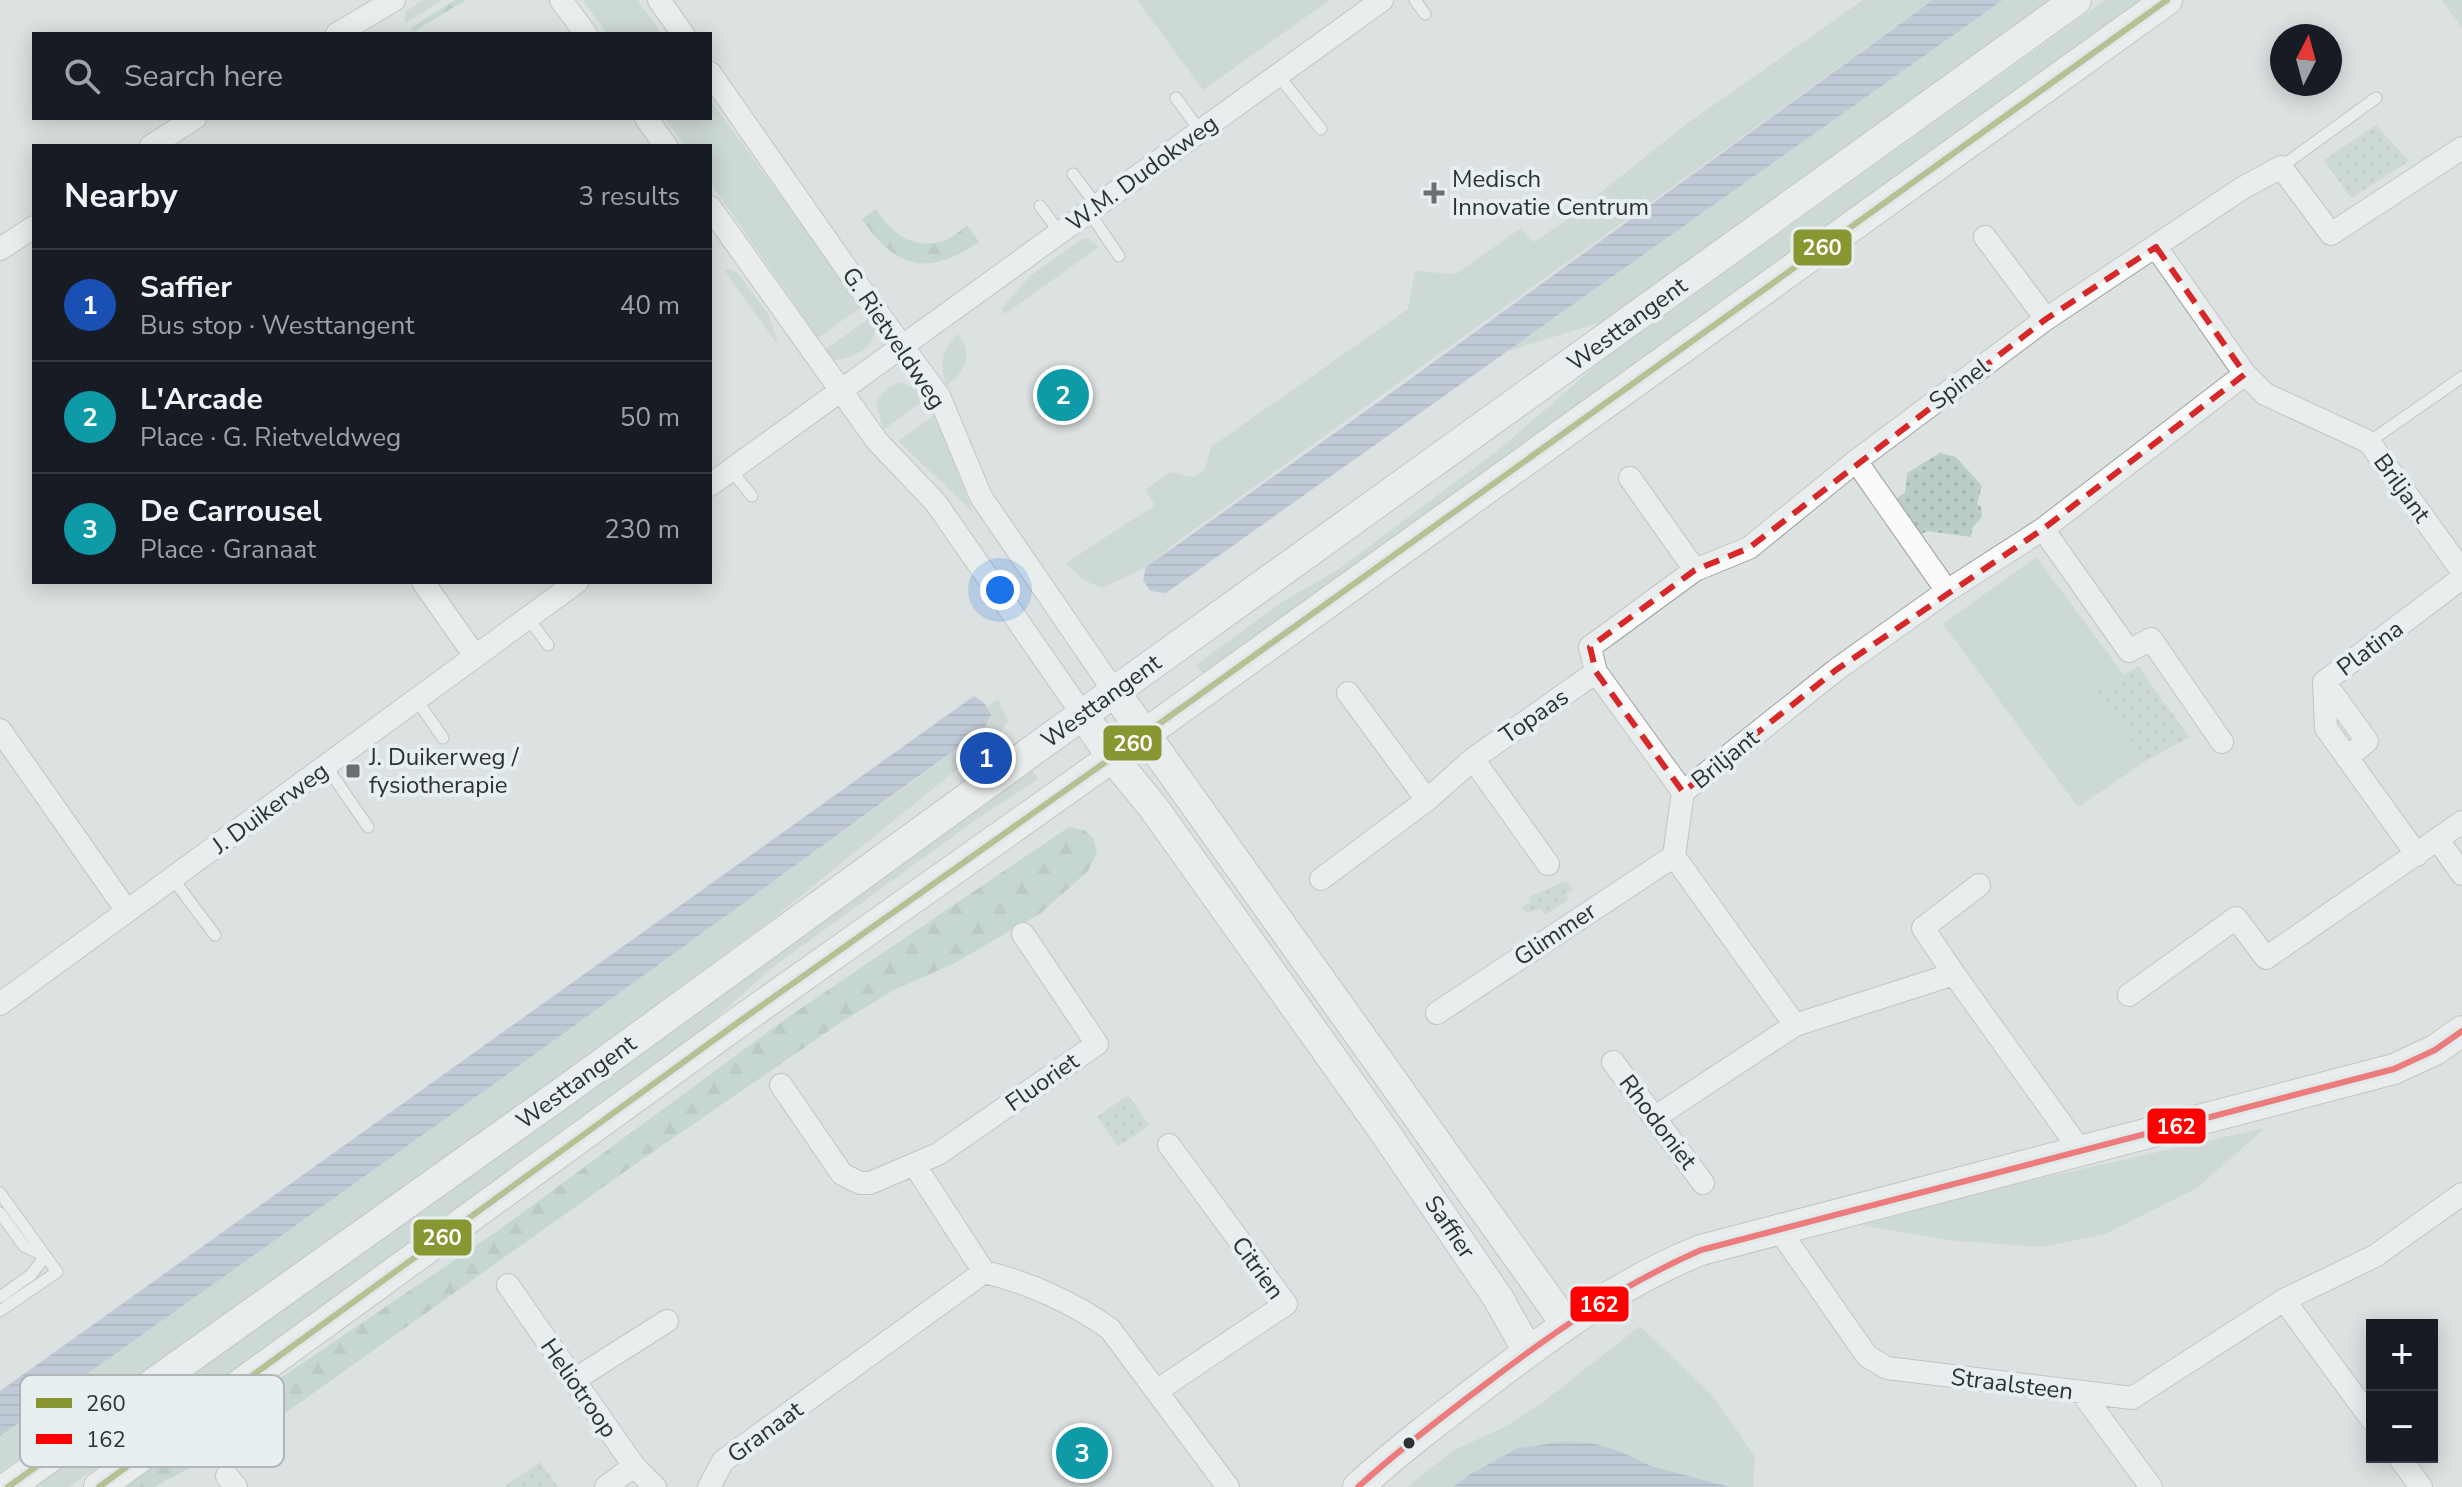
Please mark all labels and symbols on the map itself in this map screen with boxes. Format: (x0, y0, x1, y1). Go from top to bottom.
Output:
north arrow (2270, 24, 2342, 96)
street label: W.M. Dudokweg (1060, 107, 1224, 239)
place label: Medisch Innovatie Centrum (1452, 163, 1649, 223)
marker: Medisch Innovatie Centrum (1423, 182, 1445, 204)
line badge: 260 (1792, 228, 1853, 267)
text: 260 (1802, 233, 1842, 263)
street label: G. Rietveldweg (835, 261, 953, 415)
street label: Westtangent (1561, 269, 1694, 378)
street label: Spinel (1922, 351, 1996, 417)
pin: 2 (1037, 365, 1089, 425)
street label: Briljant (2366, 447, 2438, 529)
your location (980, 570, 1020, 610)
street label: Platina (2330, 613, 2410, 683)
street label: Westtangent (1035, 646, 1168, 755)
street label: Topaas (1493, 681, 1575, 751)
street label: Briljant (1685, 722, 1766, 796)
line badge: 260 (1102, 724, 1163, 762)
pin: 1 (960, 728, 1012, 788)
text: 260 (1113, 729, 1153, 759)
place label: J. Duikerweg / fysiotherapie (368, 741, 520, 801)
street label: J. Duikerweg (205, 755, 335, 862)
marker: J. Duikerweg / fysiotherapie (344, 762, 362, 780)
street label: Glimmer (1508, 895, 1603, 973)
street label: Westtangent (510, 1027, 643, 1136)
street label: Fluoriet (999, 1045, 1085, 1119)
street label: Rhodoniet (1612, 1068, 1704, 1176)
line badge: 162 (2146, 1107, 2207, 1145)
text: 162 (2156, 1112, 2196, 1142)
street label: Saffier (1417, 1189, 1483, 1265)
line badge: 260 (412, 1218, 473, 1257)
text: 260 (422, 1223, 462, 1253)
street label: Citrien (1224, 1230, 1292, 1306)
line badge: 162 (1569, 1285, 1630, 1323)
text: 162 (1579, 1290, 1619, 1320)
street label: Heliotroop (533, 1332, 625, 1444)
street label: Straalsteen (1949, 1361, 2075, 1407)
legend (20, 1375, 284, 1467)
text: 260 (86, 1389, 126, 1419)
street label: Granaat (721, 1393, 810, 1470)
pin: 3 (1056, 1423, 1108, 1483)
text: 162 (86, 1425, 126, 1455)
unlabelled marker (1401, 1435, 1417, 1451)

